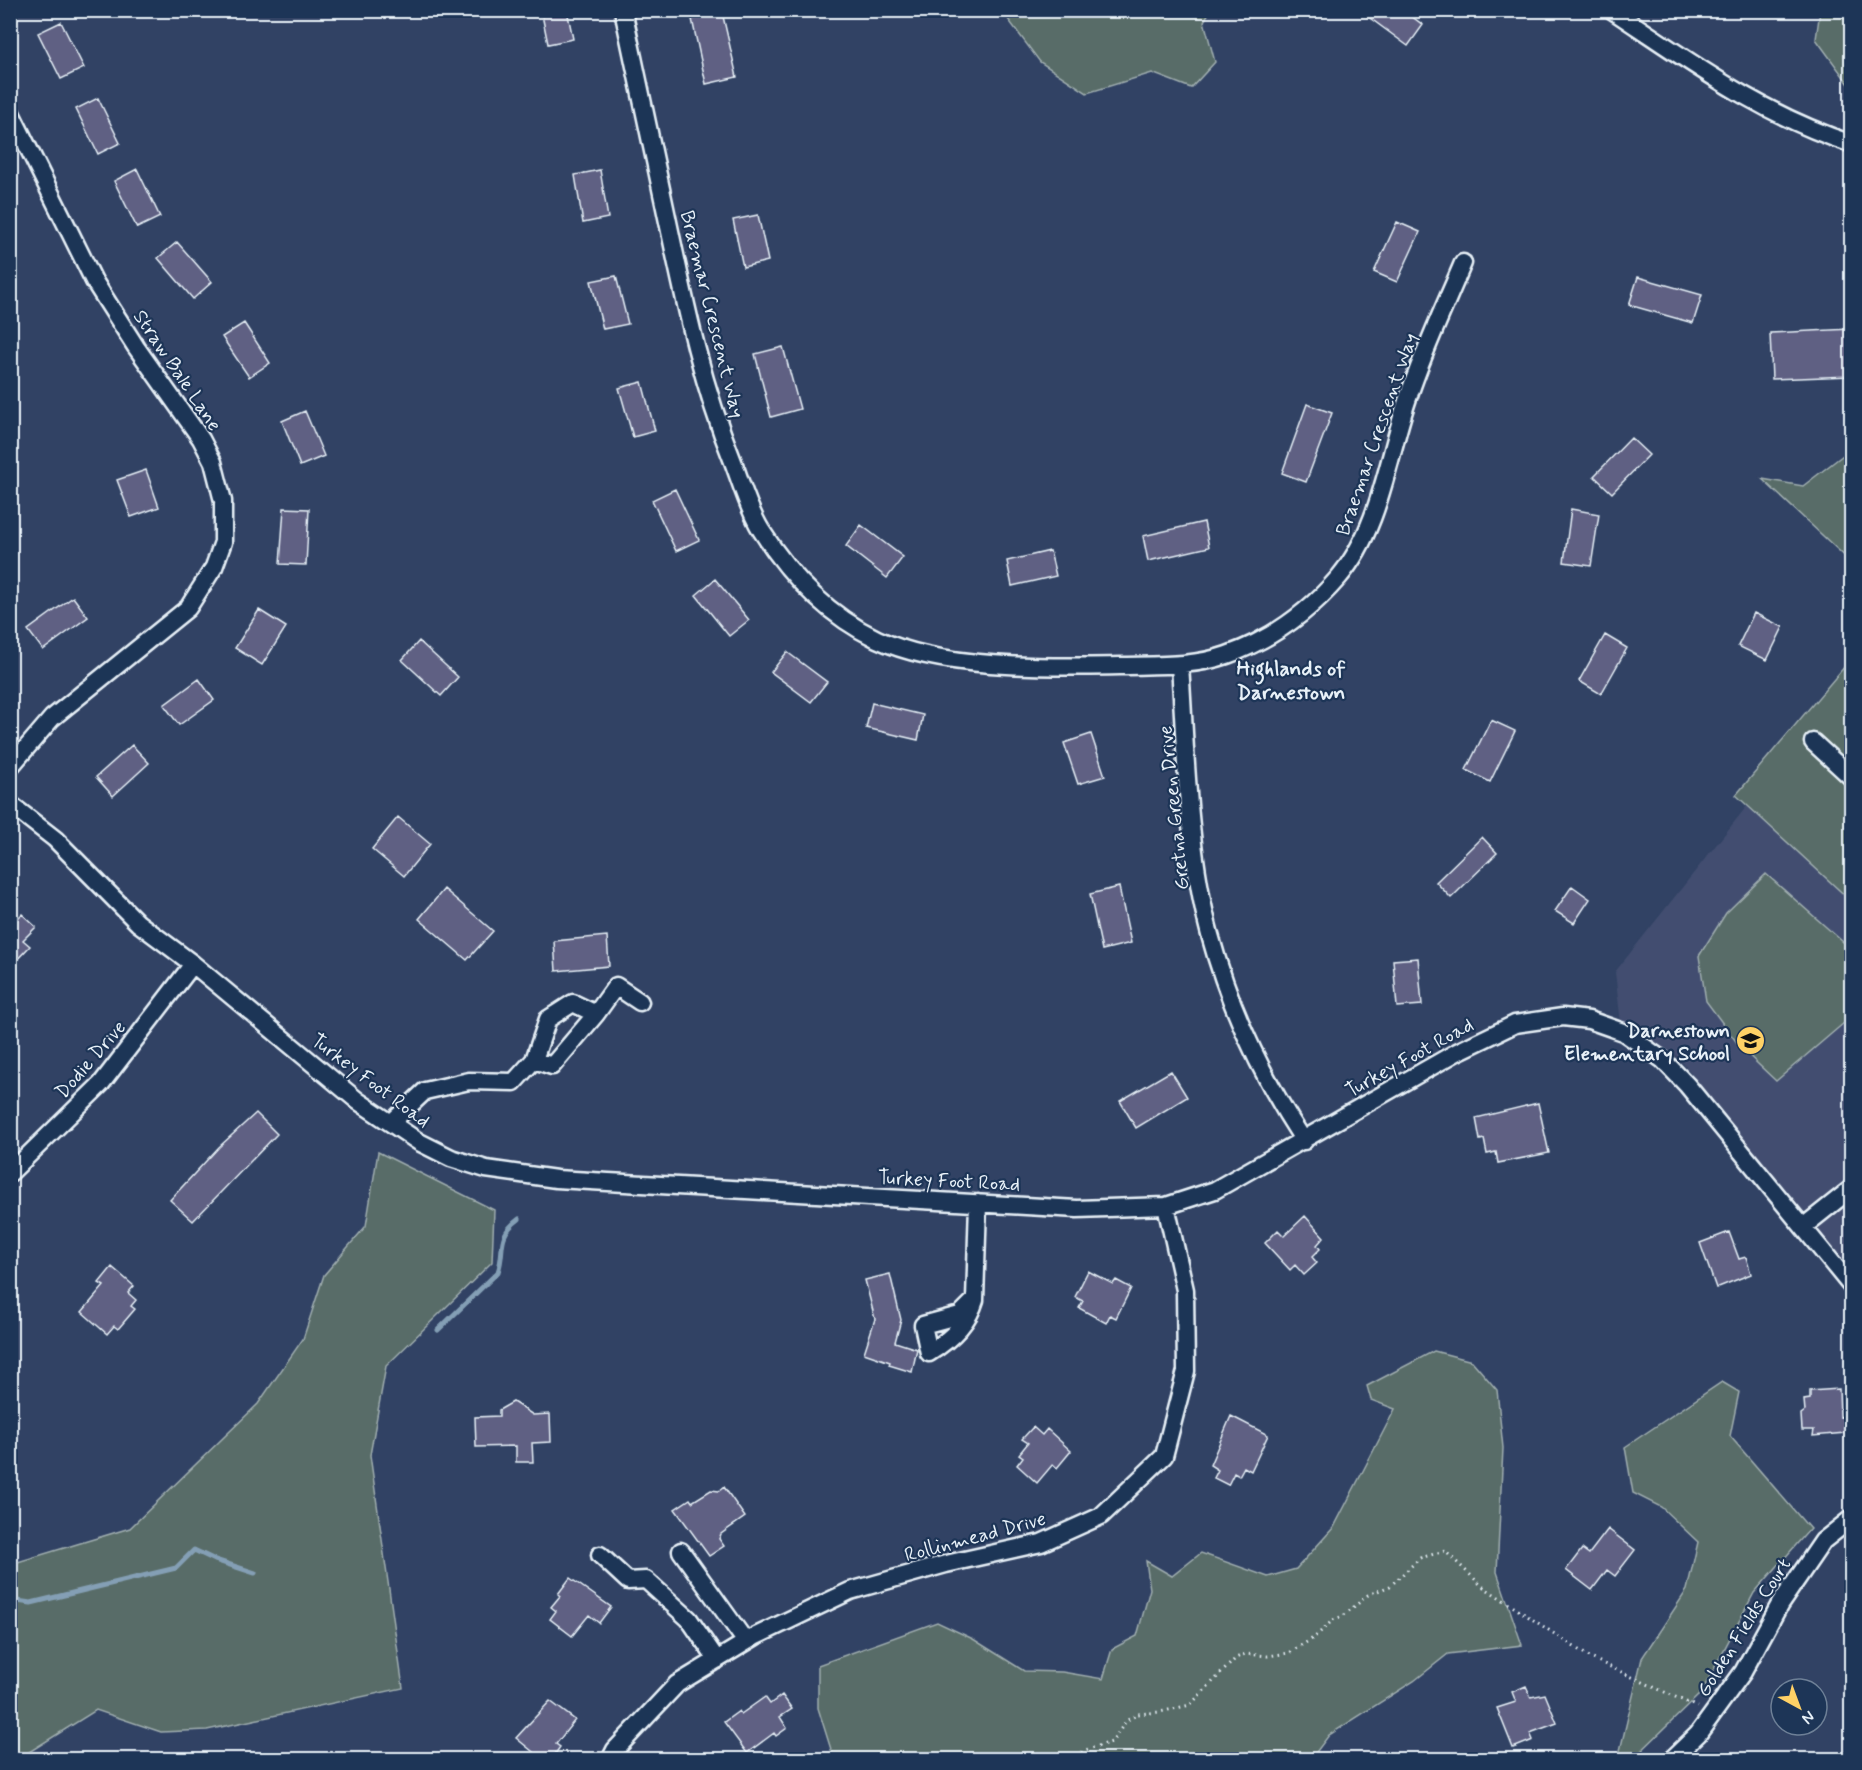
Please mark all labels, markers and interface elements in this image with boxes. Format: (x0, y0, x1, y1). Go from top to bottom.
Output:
street label: Braemar Crescent Way (673, 208, 750, 421)
street label: Straw Bale Lane (126, 305, 227, 437)
street label: Braemar Crescent Way (1330, 330, 1425, 539)
district label: Highlands of Darnestown (1236, 655, 1346, 707)
street label: Gretna Green Drive (1152, 724, 1197, 891)
street label: Turkey Foot Road (1341, 1012, 1479, 1105)
street label: Dodie Drive (50, 1015, 133, 1105)
place label: Darnestown Elementary School (1564, 1018, 1730, 1068)
school or university icon: Darnestown Elementary School (1735, 1025, 1767, 1057)
street label: Turkey Foot Road (305, 1027, 435, 1135)
street label: Turkey Foot Road (877, 1164, 1021, 1199)
street label: Rollinmead Drive (902, 1506, 1049, 1569)
street label: Golden Fields Court (1691, 1553, 1798, 1702)
north arrow (1769, 1677, 1829, 1737)
text: N (1797, 1706, 1819, 1729)

